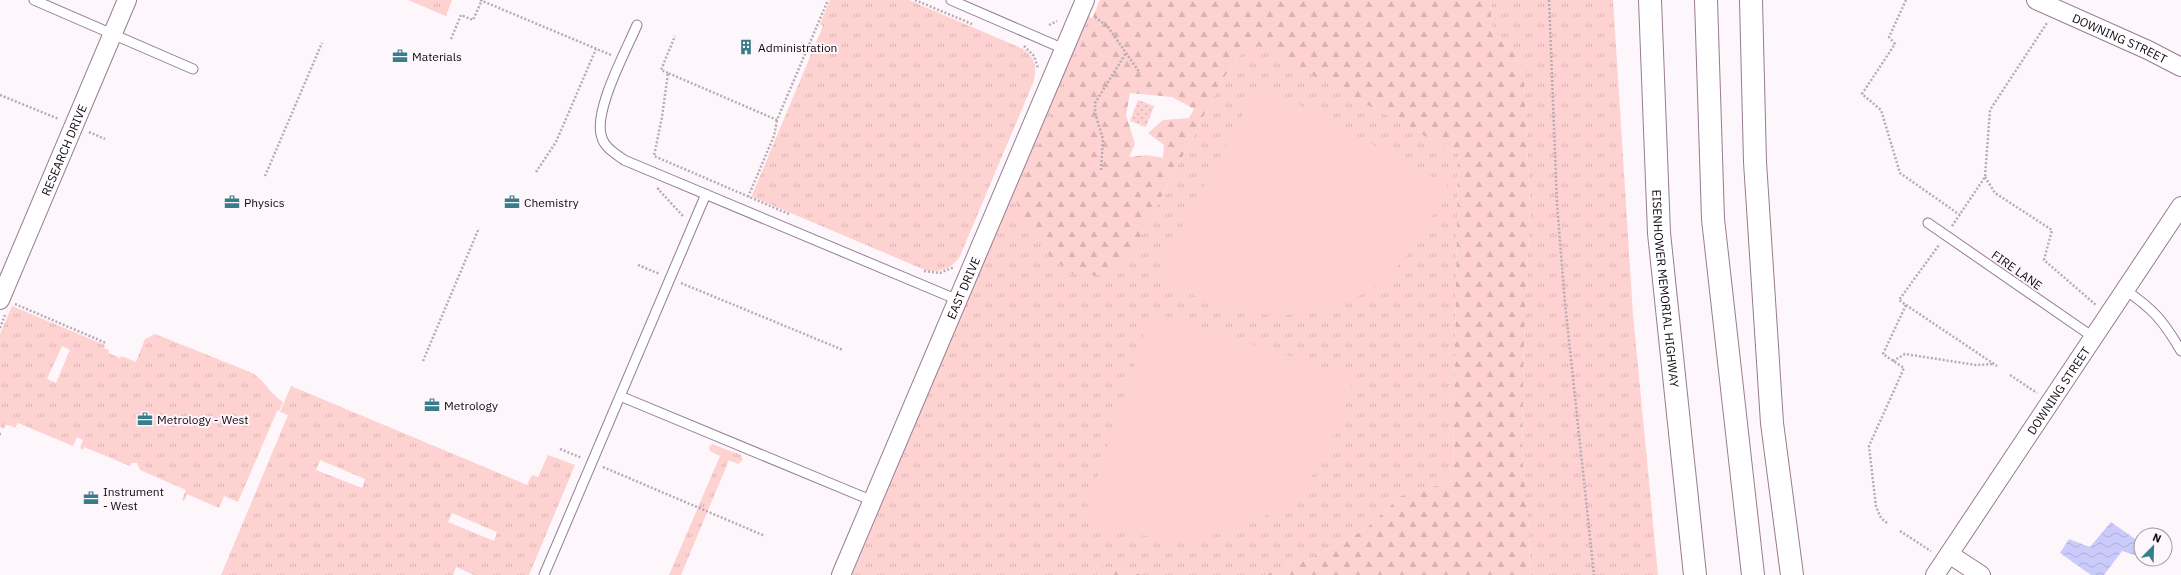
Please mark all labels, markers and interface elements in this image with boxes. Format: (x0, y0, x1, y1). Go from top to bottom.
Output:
street label: DOWNING STREET (2070, 10, 2170, 66)
building icon: Administration (737, 38, 755, 56)
place label: Administration (758, 40, 837, 55)
office icon: Materials (391, 47, 409, 65)
place label: Materials (412, 49, 462, 64)
street label: RESEARCH DRIVE (38, 102, 89, 198)
street label: EISENHOWER MEMORIAL HIGHWAY (1650, 189, 1683, 388)
office icon: Physics (223, 193, 241, 211)
office icon: Chemistry (503, 193, 521, 211)
place label: Physics (244, 195, 285, 210)
place label: Chemistry (524, 195, 579, 210)
street label: FIRE LANE (1989, 247, 2045, 293)
street label: EAST DRIVE (943, 254, 983, 321)
street label: DOWNING STREET (2023, 343, 2093, 437)
office icon: Metrology (423, 396, 441, 414)
place label: Metrology (444, 398, 498, 413)
office icon: Metrology - West (136, 410, 154, 428)
place label: Metrology - West (157, 412, 249, 427)
place label: Instrument - West (103, 484, 164, 513)
office icon: Instrument - West (82, 489, 100, 507)
north arrow (2133, 527, 2173, 567)
text: N (2151, 530, 2163, 546)

